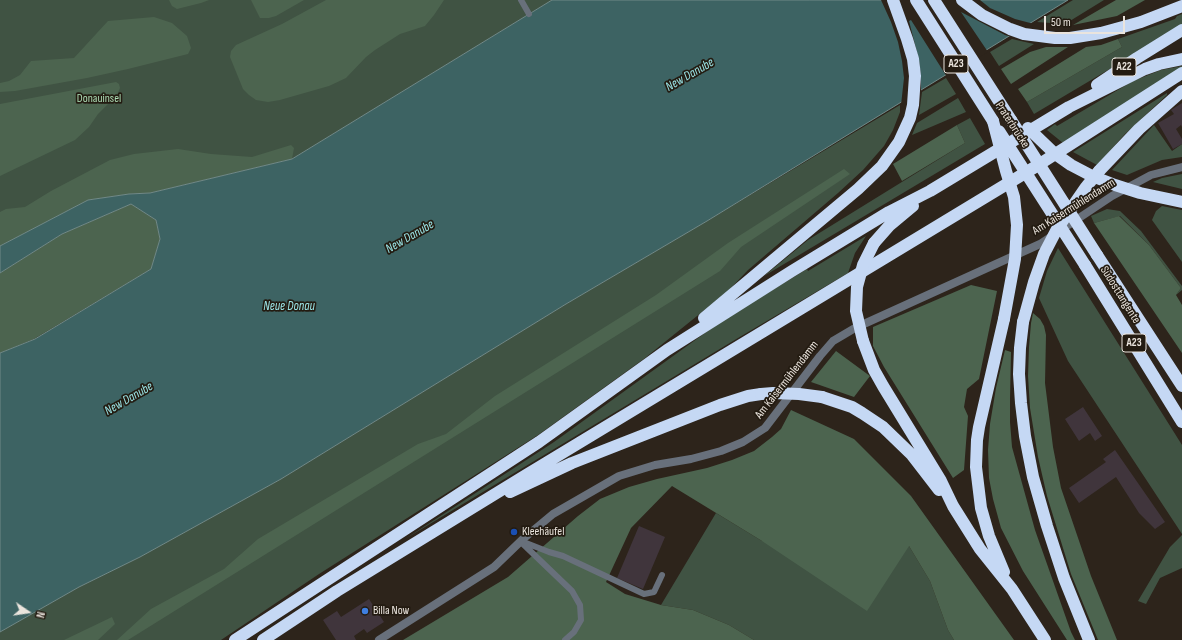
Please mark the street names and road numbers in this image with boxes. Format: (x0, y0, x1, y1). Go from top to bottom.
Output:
road number: A23 (944, 55, 968, 73)
road number: A22 (1112, 58, 1136, 76)
street label: Praterbrücke (992, 99, 1032, 151)
street label: Am Kaisermühlendamm (1030, 176, 1118, 238)
street label: Südosttangente (1097, 264, 1143, 326)
road number: A23 (1122, 334, 1146, 352)
street label: Am Kaisermühlendamm (752, 338, 822, 422)

